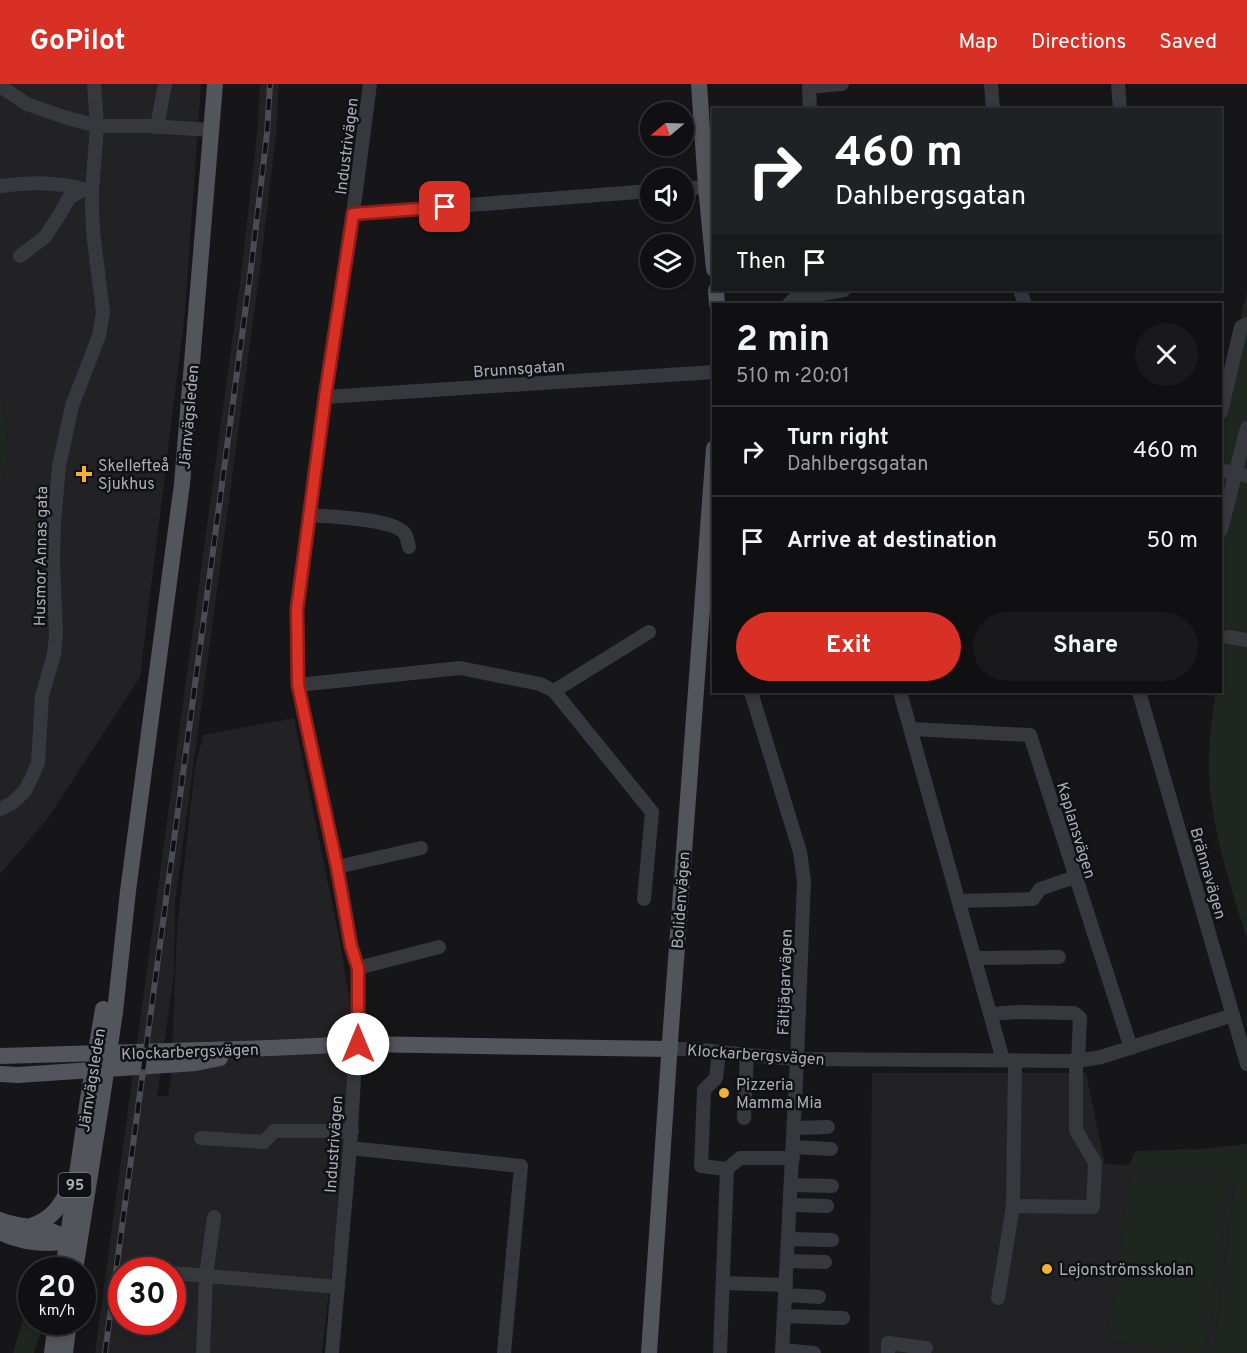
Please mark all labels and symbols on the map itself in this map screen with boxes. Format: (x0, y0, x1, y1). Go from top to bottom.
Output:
street label: Industrivägen (332, 97, 364, 196)
north arrow (640, 102, 694, 156)
pin (419, 181, 470, 232)
street label: Brunnsgatan (473, 357, 566, 383)
street label: Järnvägsleden (175, 364, 205, 470)
place label: Skellefteå Sjukhus (98, 457, 169, 495)
marker: Skellefteå Sjukhus (75, 465, 93, 483)
street label: Husmor Annas gata (31, 486, 53, 626)
street label: Kaplansvägen (1051, 780, 1099, 881)
street label: Brännavägen (1184, 825, 1230, 922)
street label: Bolidenvägen (669, 851, 695, 949)
street label: Fältjägarvägen (774, 928, 798, 1036)
position arrow (326, 1012, 390, 1076)
street label: Järnvägsleden (75, 1027, 111, 1134)
street label: Klockarbergsvägen (121, 1041, 259, 1065)
street label: Klockarbergsvägen (686, 1041, 825, 1071)
place label: Pizzeria Mamma Mia (736, 1076, 822, 1114)
marker: Pizzeria Mamma Mia (717, 1086, 731, 1100)
street label: Industrivägen (322, 1095, 348, 1194)
road number: 95 (58, 1173, 92, 1197)
speed limit sign: 30 (108, 1257, 186, 1335)
place label: Lejonströmsskolan (1059, 1261, 1194, 1281)
marker: Lejonströmsskolan (1040, 1262, 1054, 1276)

